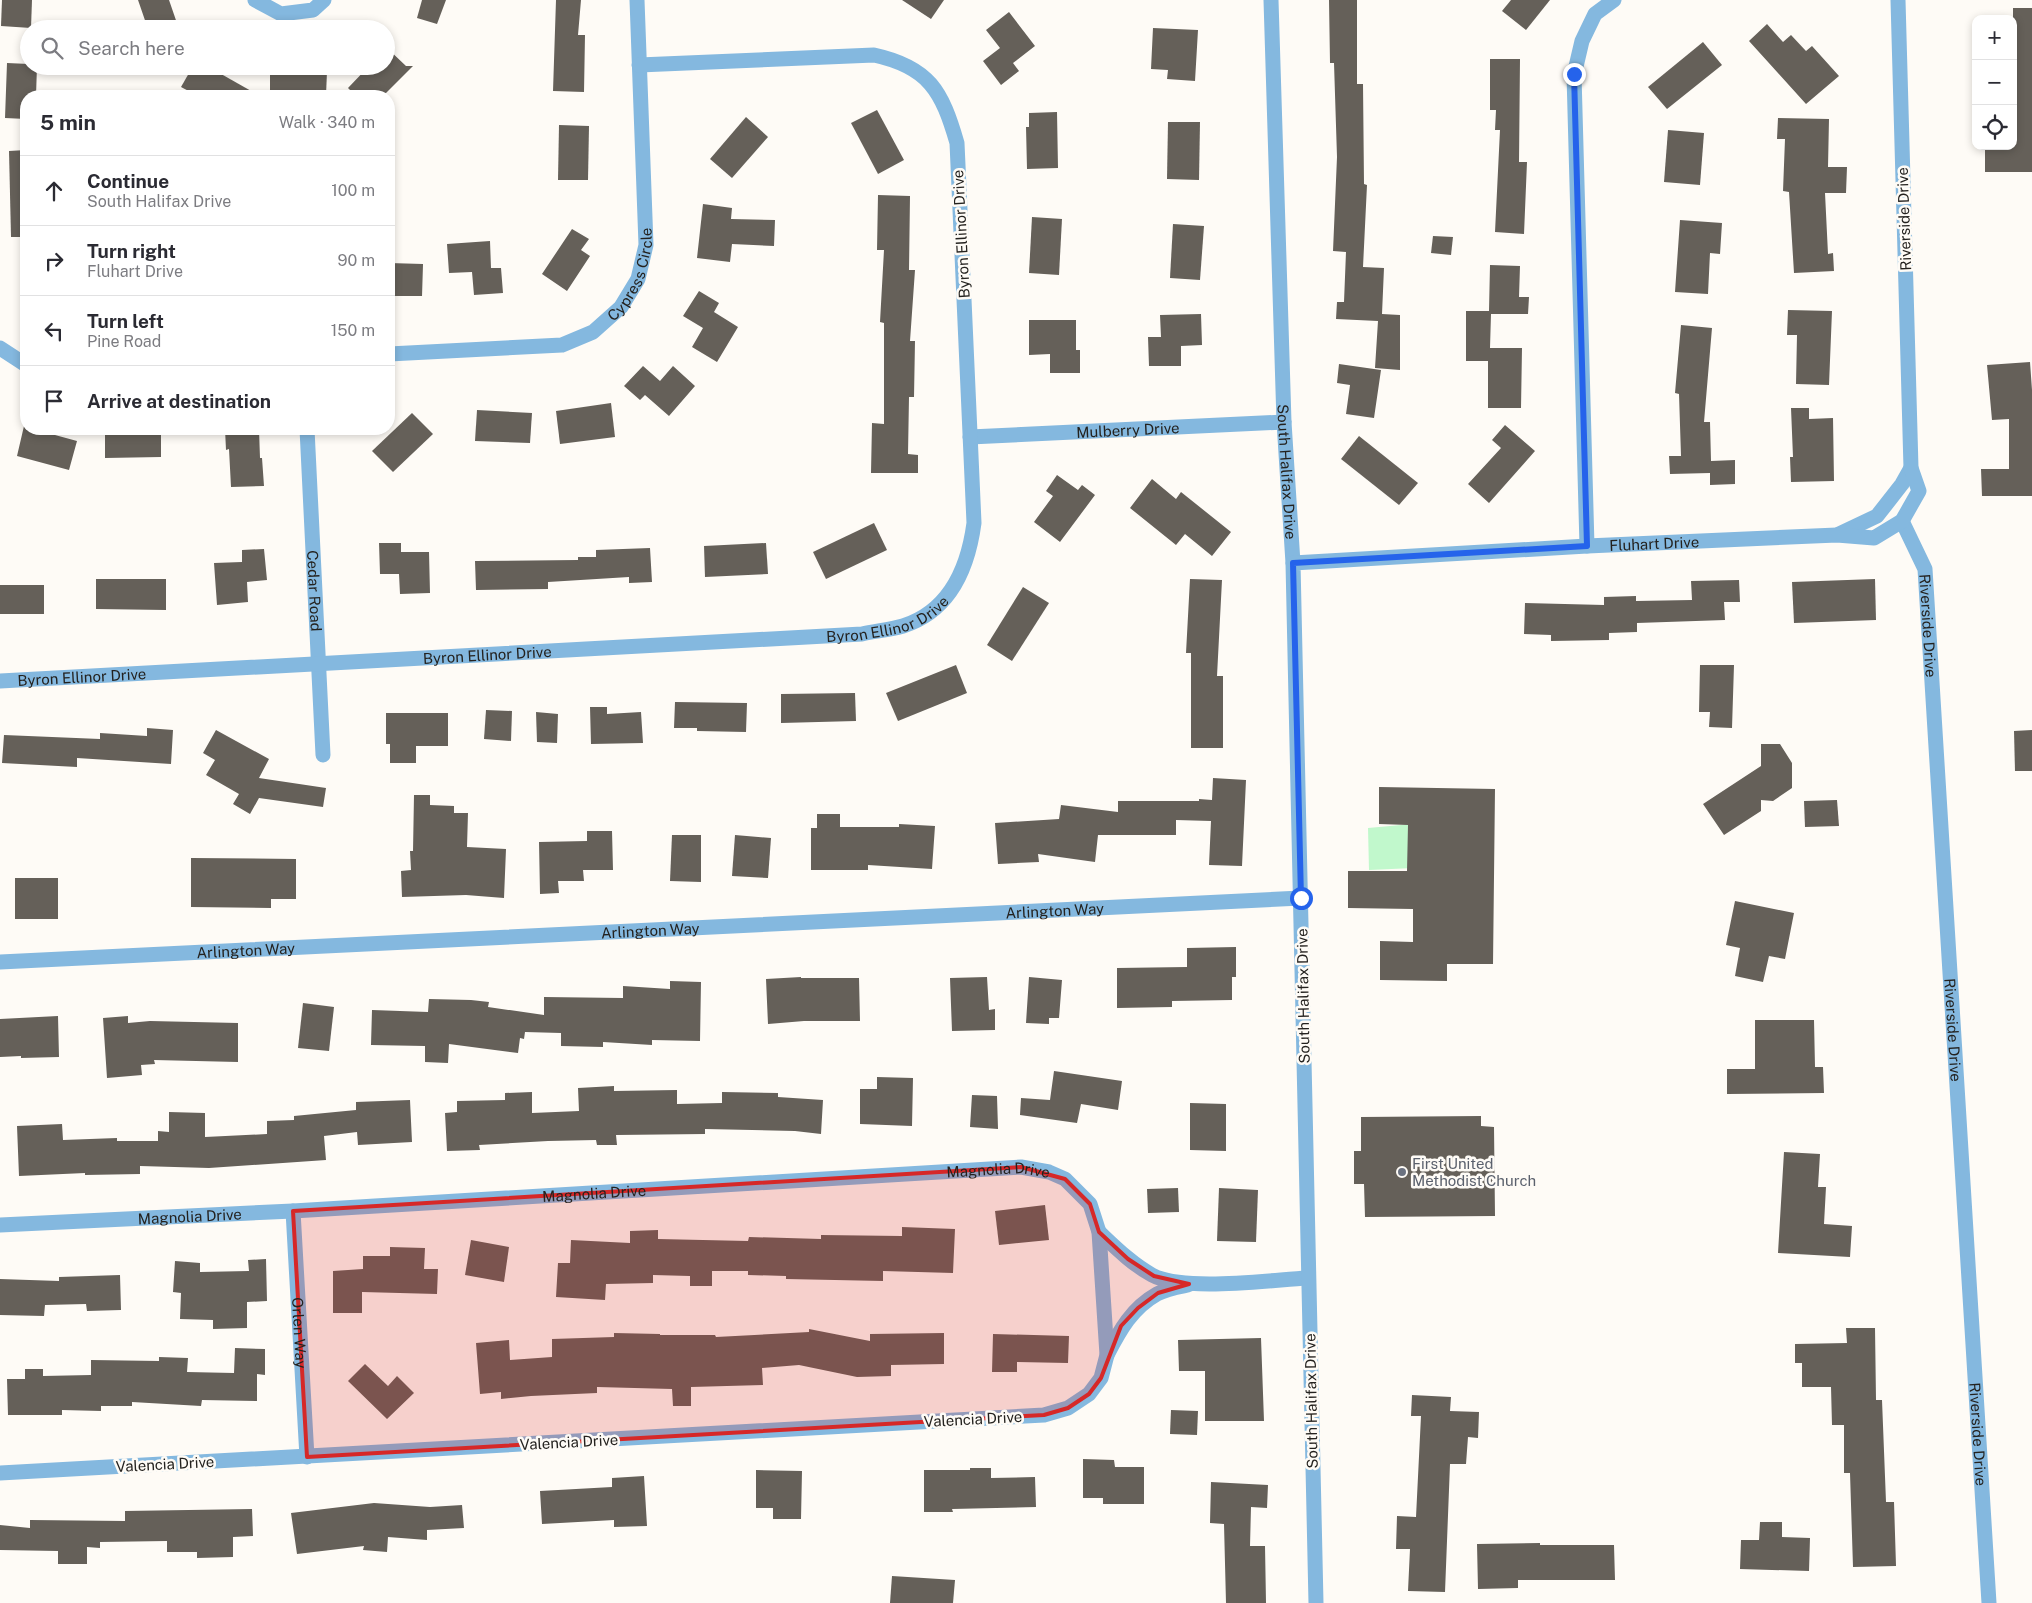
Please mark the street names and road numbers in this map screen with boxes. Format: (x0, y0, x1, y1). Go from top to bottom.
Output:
street label: Riverside Drive (1894, 167, 1914, 271)
street label: Byron Ellinor Drive (949, 169, 973, 299)
street label: Cypress Circle (604, 227, 655, 324)
street label: South Halifax Drive (1275, 404, 1300, 540)
street label: Mulberry Drive (1076, 418, 1180, 440)
street label: Fluhart Drive (1609, 533, 1700, 554)
street label: Cedar Road (304, 550, 325, 632)
street label: Riverside Drive (1917, 573, 1940, 678)
street label: Byron Ellinor Drive (826, 592, 952, 644)
street label: Byron Ellinor Drive (422, 642, 552, 666)
street label: Byron Ellinor Drive (17, 665, 147, 689)
street label: Arlington Way (1005, 899, 1104, 921)
street label: Arlington Way (600, 919, 700, 941)
street label: South Halifax Drive (1293, 928, 1313, 1064)
street label: Arlington Way (196, 939, 295, 961)
street label: Riverside Drive (1942, 978, 1965, 1082)
street label: Magnolia Drive (946, 1158, 1051, 1181)
street label: Magnolia Drive (542, 1181, 647, 1204)
street label: Magnolia Drive (137, 1205, 242, 1227)
street label: Orlen Way (289, 1297, 310, 1369)
street label: South Halifax Drive (1301, 1333, 1321, 1469)
street label: Riverside Drive (1967, 1382, 1990, 1486)
street label: Valencia Drive (923, 1408, 1023, 1430)
street label: Valencia Drive (519, 1431, 619, 1453)
street label: Valencia Drive (115, 1453, 215, 1475)

